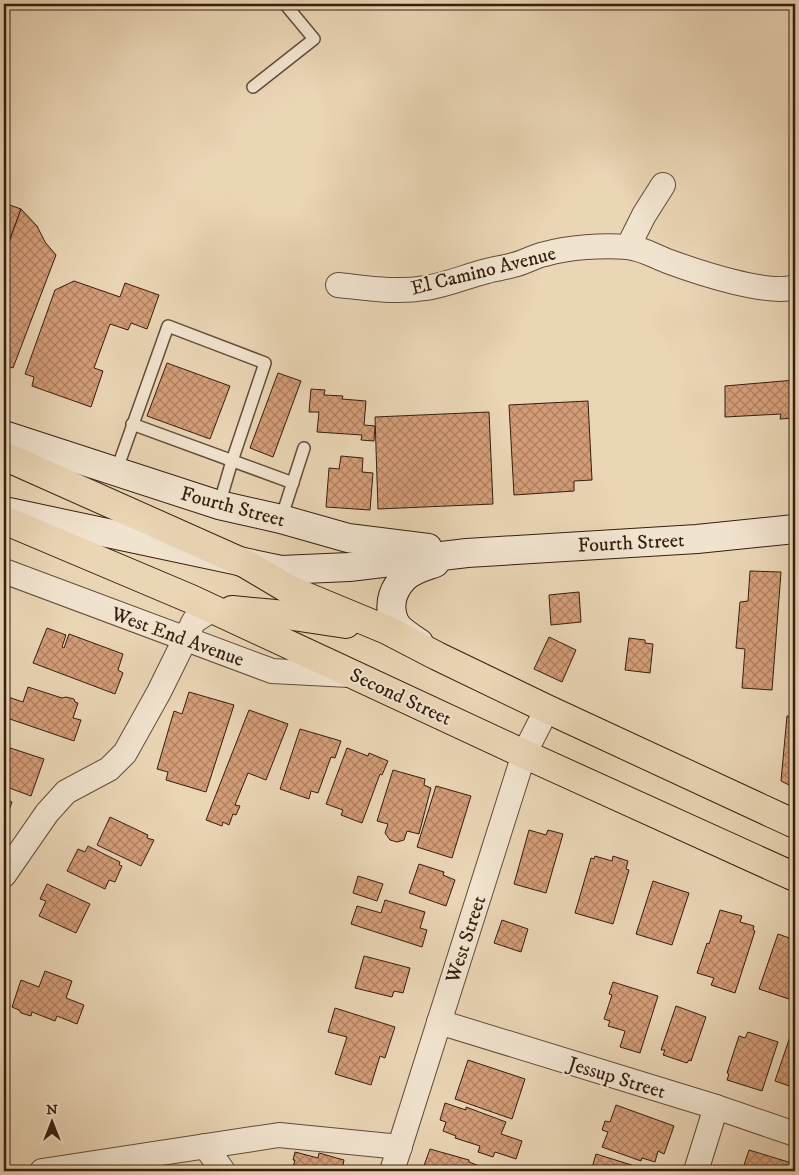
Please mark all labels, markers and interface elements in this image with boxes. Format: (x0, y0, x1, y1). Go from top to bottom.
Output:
street label: El Camino Avenue (408, 241, 558, 302)
street label: Fourth Street (178, 482, 287, 533)
street label: Fourth Street (577, 528, 685, 559)
street label: West End Avenue (107, 601, 247, 673)
street label: Second Street (346, 663, 455, 732)
street label: West Street (440, 893, 492, 987)
street label: Jessup Street (563, 1051, 668, 1105)
north arrow (28, 1098, 78, 1148)
text: N (46, 1101, 58, 1119)

